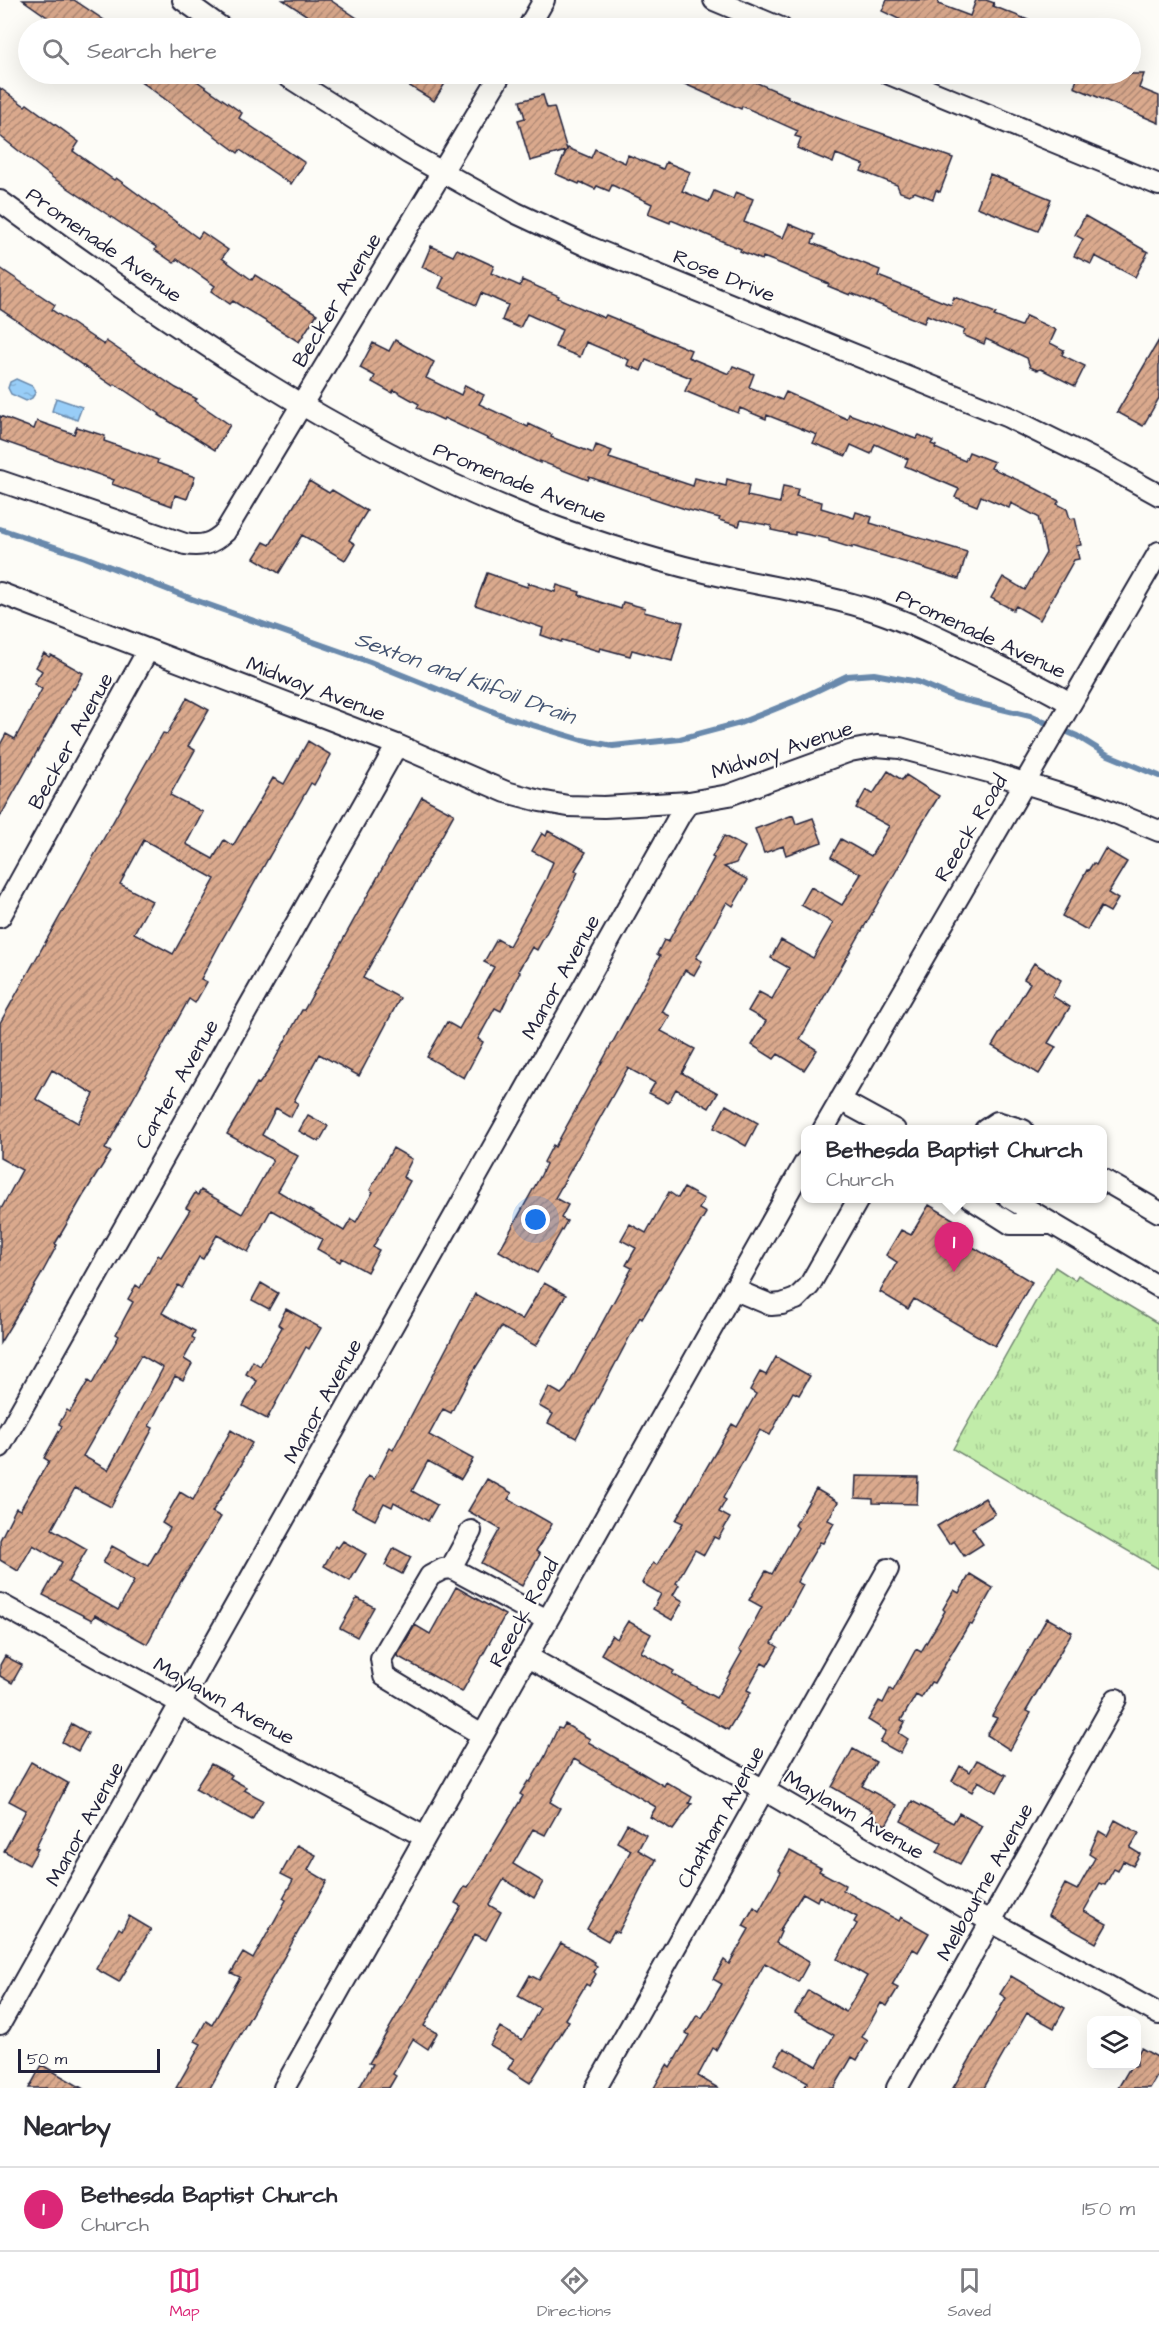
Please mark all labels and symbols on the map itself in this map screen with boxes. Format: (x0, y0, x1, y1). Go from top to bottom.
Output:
street label: Promenade Avenue (20, 180, 188, 310)
street label: Becker Avenue (285, 227, 389, 373)
street label: Rose Drive (669, 242, 779, 310)
street label: Promenade Avenue (429, 435, 611, 531)
street label: Promenade Avenue (891, 582, 1071, 686)
water label: Sexton and Kilfoil Drain (350, 624, 582, 733)
street label: Midway Avenue (241, 649, 390, 731)
street label: Becker Avenue (21, 667, 121, 815)
street label: Midway Avenue (708, 713, 857, 788)
street label: Reeck Road (928, 769, 1015, 887)
street label: Manor Avenue (515, 909, 607, 1045)
street label: Carter Avenue (128, 1014, 226, 1154)
your location (521, 1205, 550, 1234)
pin: 1 (934, 1222, 974, 1272)
street label: Manor Avenue (277, 1333, 369, 1469)
street label: Reeck Road (482, 1553, 566, 1673)
street label: Maylawn Avenue (147, 1650, 300, 1754)
street label: Chatham Avenue (670, 1741, 772, 1893)
street label: Manor Avenue (39, 1756, 131, 1892)
street label: Maylawn Avenue (777, 1763, 930, 1869)
street label: Melbourne Avenue (930, 1798, 1040, 1966)
scale bar (18, 2046, 160, 2074)

